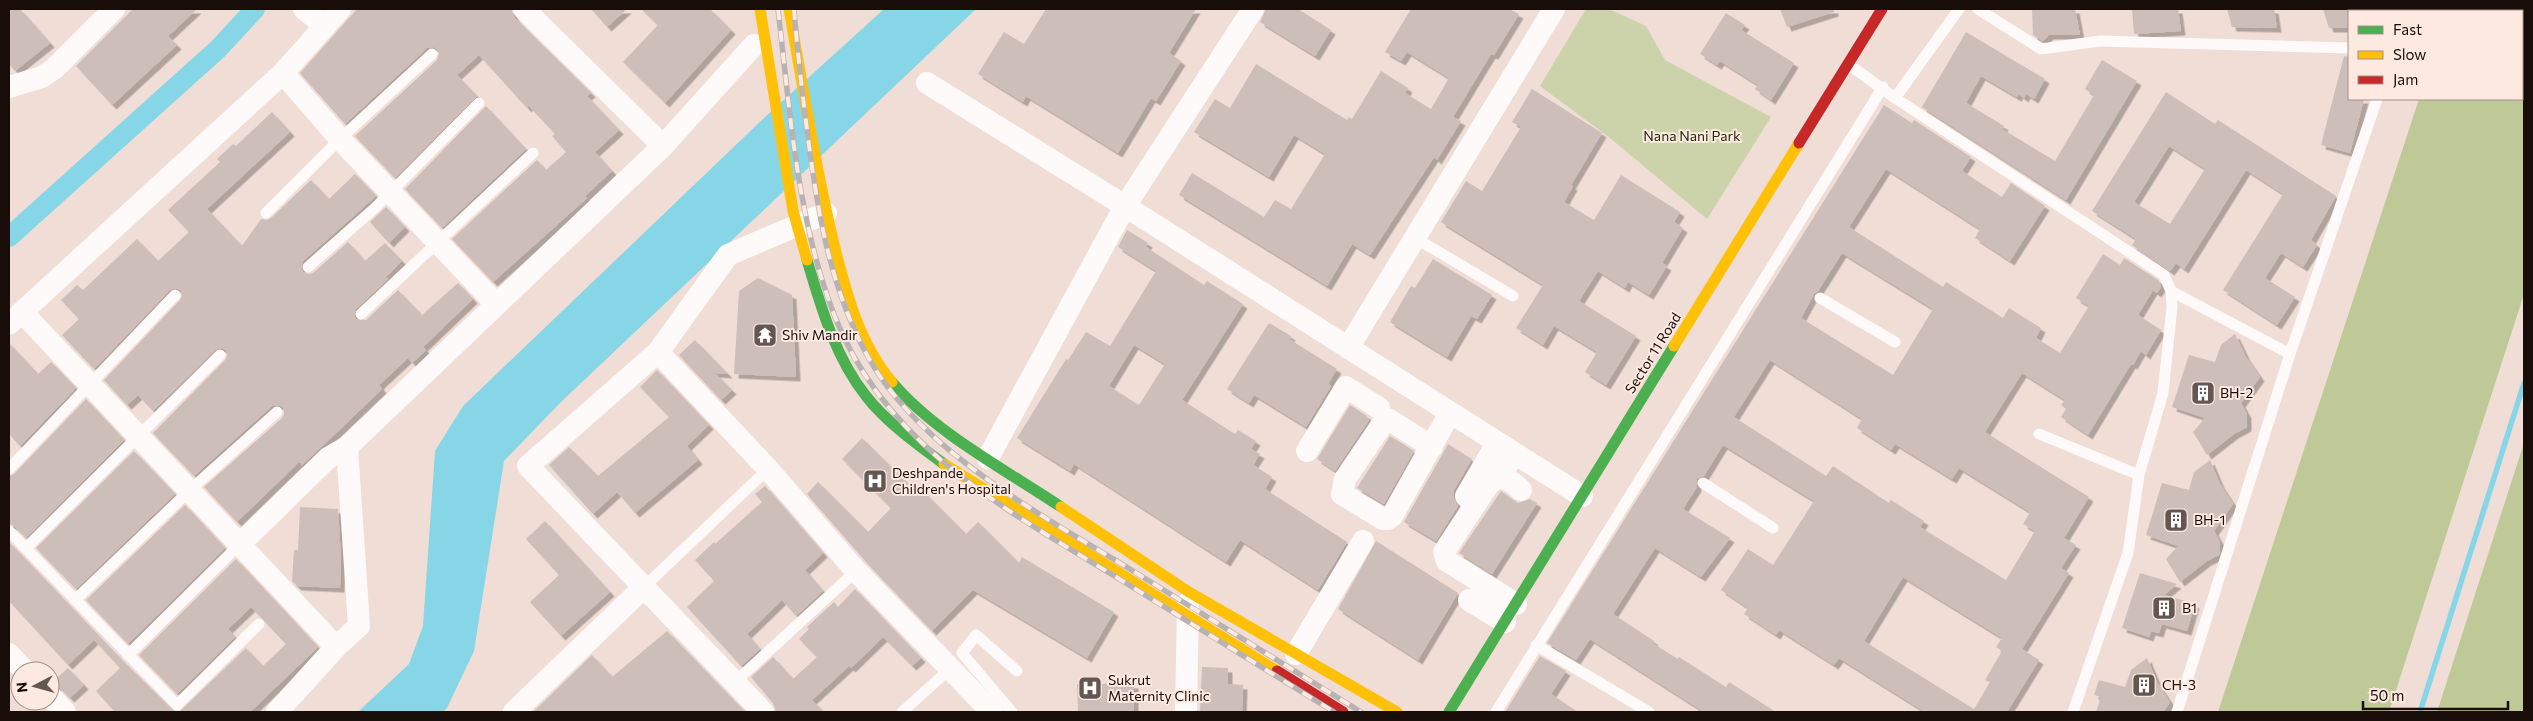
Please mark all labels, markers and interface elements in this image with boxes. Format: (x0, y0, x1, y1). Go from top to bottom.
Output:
legend (2348, 10, 2523, 100)
text: Fast (2393, 20, 2422, 38)
text: Slow (2393, 45, 2426, 63)
text: Jam (2393, 70, 2418, 88)
park label: Nana Nani Park (1643, 127, 1741, 144)
street label: Sector 11 Road (1621, 309, 1684, 396)
temple icon: Shiv Mandir (752, 322, 778, 348)
place label: Shiv Mandir (782, 326, 858, 343)
building icon: BH-2 (2190, 380, 2216, 406)
place label: BH-2 (2220, 384, 2253, 401)
place label: Deshpande Children's Hospital (892, 464, 1011, 497)
hospital icon: Deshpande Children's Hospital (862, 468, 888, 494)
building icon: BH-1 (2163, 507, 2189, 533)
place label: BH-1 (2194, 511, 2225, 528)
building icon: B1 (2151, 595, 2177, 621)
place label: B1 (2182, 599, 2197, 616)
north arrow (10, 661, 60, 711)
place label: Sukrut Maternity Clinic (1108, 671, 1210, 704)
building icon: CH-3 (2131, 672, 2157, 698)
hospital icon: Sukrut Maternity Clinic (1077, 675, 1103, 701)
place label: CH-3 (2162, 676, 2196, 693)
scale bar (2363, 678, 2508, 710)
text: N (13, 681, 31, 694)
text: 50 m (2370, 686, 2404, 704)

